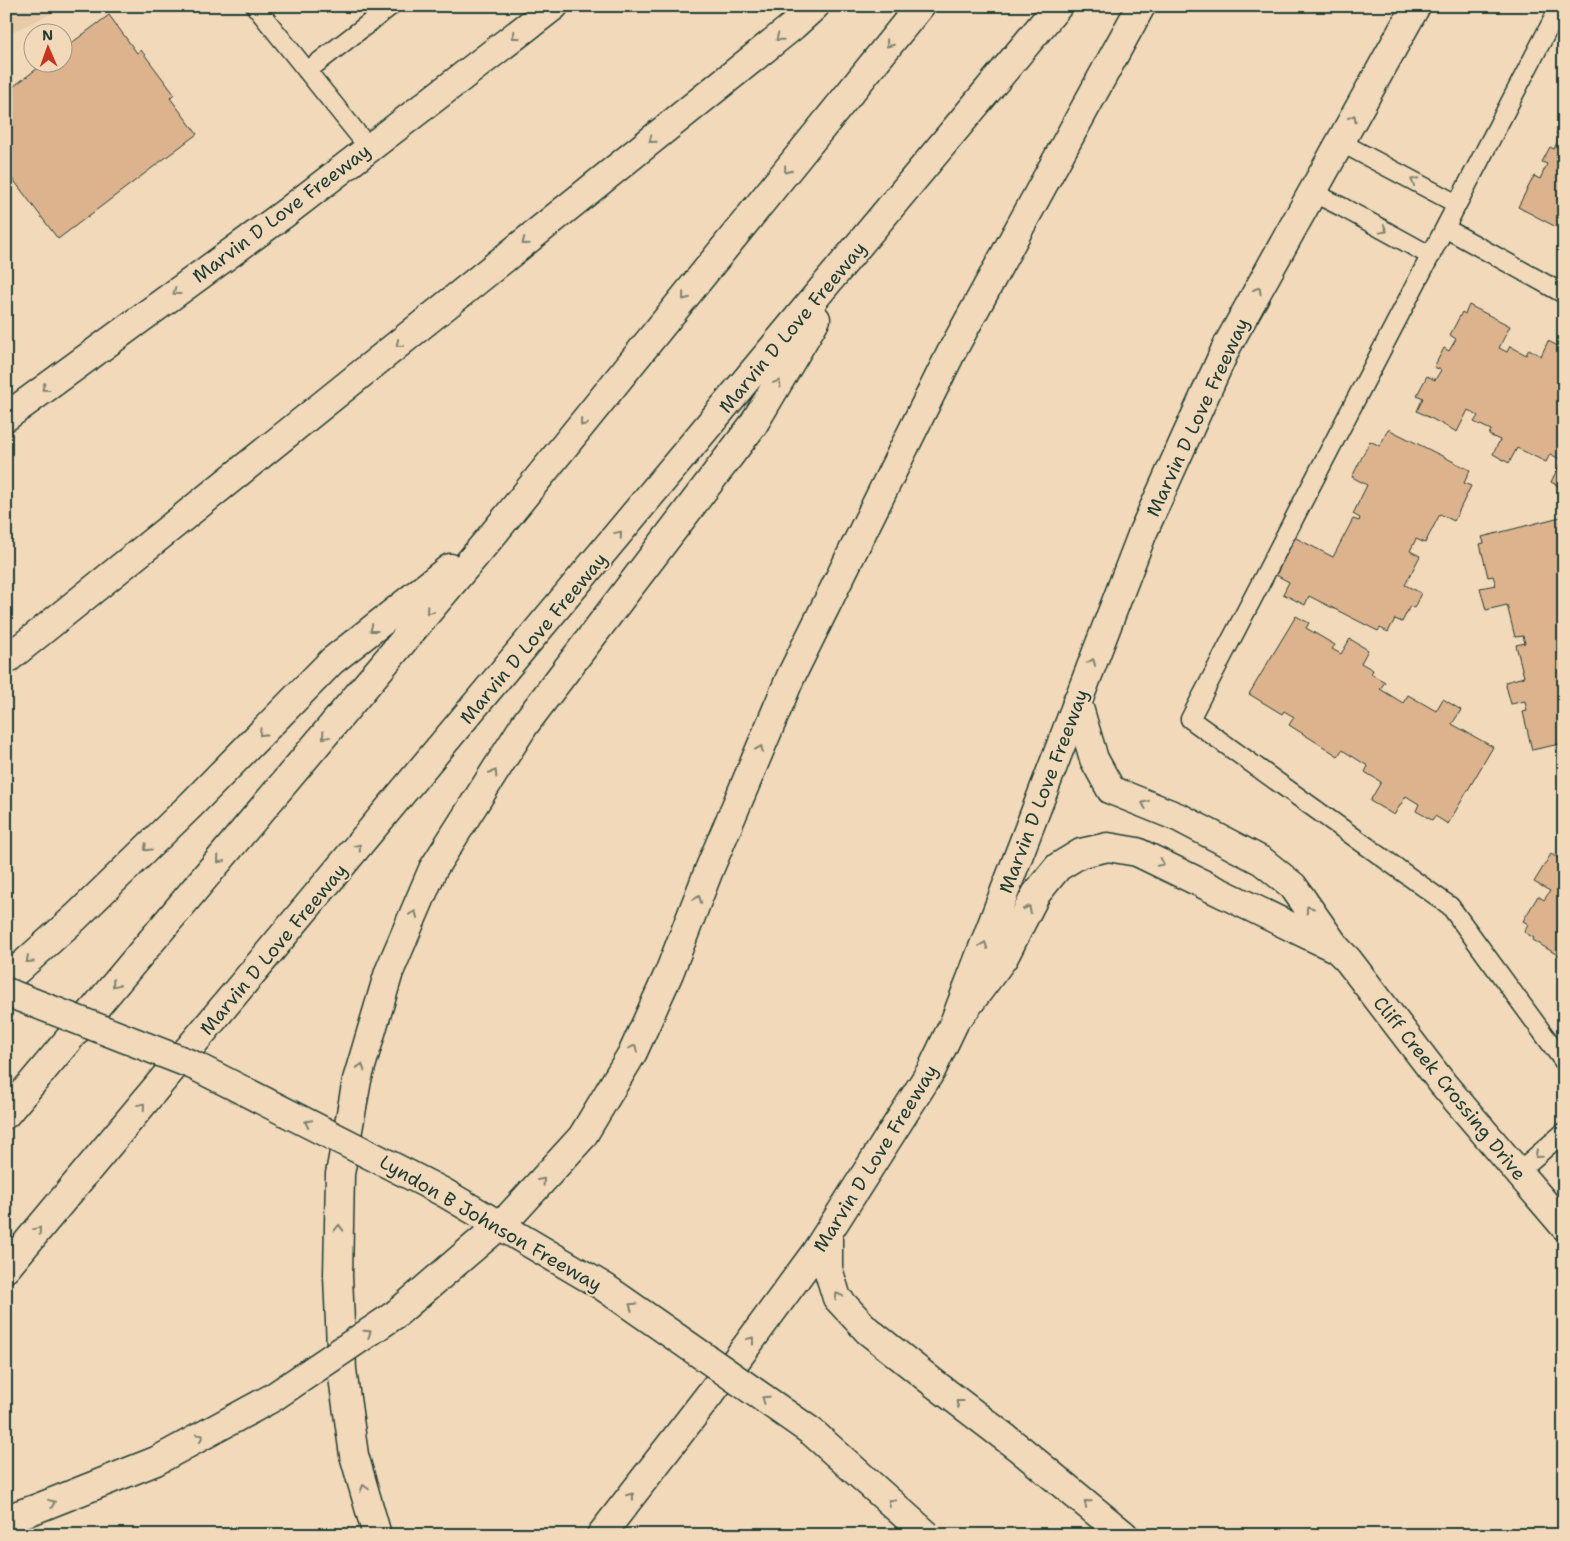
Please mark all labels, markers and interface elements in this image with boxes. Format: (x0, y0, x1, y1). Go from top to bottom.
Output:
north arrow (22, 22, 72, 72)
text: N (42, 26, 53, 44)
one-way arrow (511, 30, 521, 39)
one-way arrow (775, 33, 784, 42)
one-way arrow (887, 38, 895, 47)
one-way arrow (1347, 114, 1357, 123)
one-way arrow (649, 135, 658, 143)
street label: Marvin D Love Freeway (187, 138, 375, 289)
one-way arrow (783, 165, 792, 174)
one-way arrow (1411, 177, 1420, 187)
one-way arrow (1379, 224, 1388, 234)
street label: Marvin D Love Freeway (713, 236, 872, 418)
one-way arrow (522, 237, 531, 246)
one-way arrow (172, 286, 182, 295)
one-way arrow (1251, 287, 1261, 296)
one-way arrow (682, 291, 690, 300)
street label: Marvin D Love Freeway (1140, 314, 1255, 521)
one-way arrow (396, 339, 405, 347)
one-way arrow (771, 380, 781, 389)
one-way arrow (42, 383, 51, 391)
one-way arrow (580, 417, 588, 426)
one-way arrow (614, 531, 622, 540)
street label: Marvin D Love Freeway (454, 547, 613, 729)
one-way arrow (425, 605, 434, 614)
one-way arrow (370, 623, 379, 631)
one-way arrow (1086, 659, 1096, 667)
street label: Marvin D Love Freeway (993, 686, 1094, 897)
one-way arrow (258, 727, 267, 736)
one-way arrow (321, 730, 330, 739)
one-way arrow (754, 745, 765, 754)
one-way arrow (488, 770, 497, 779)
one-way arrow (1141, 799, 1150, 810)
one-way arrow (144, 842, 153, 851)
one-way arrow (353, 844, 361, 853)
one-way arrow (218, 854, 226, 863)
one-way arrow (1156, 857, 1165, 868)
street label: Marvin D Love Freeway (194, 858, 353, 1040)
one-way arrow (692, 895, 702, 904)
one-way arrow (1022, 905, 1032, 914)
one-way arrow (1306, 905, 1315, 914)
one-way arrow (407, 910, 418, 919)
one-way arrow (978, 941, 988, 950)
one-way arrow (25, 954, 34, 963)
one-way arrow (112, 979, 121, 988)
street label: Cliff Creek Crossing Drive (1368, 991, 1532, 1186)
one-way arrow (628, 1044, 639, 1053)
street label: Marvin D Love Freeway (807, 1060, 943, 1257)
one-way arrow (355, 1064, 365, 1072)
one-way arrow (136, 1103, 144, 1112)
one-way arrow (304, 1119, 313, 1129)
street label: Lyndon B Johnson Freeway (375, 1149, 607, 1298)
one-way arrow (1534, 1149, 1543, 1158)
one-way arrow (536, 1177, 545, 1186)
one-way arrow (333, 1223, 344, 1231)
one-way arrow (32, 1227, 41, 1236)
one-way arrow (835, 1292, 845, 1301)
one-way arrow (628, 1303, 638, 1312)
one-way arrow (362, 1330, 372, 1339)
one-way arrow (745, 1336, 754, 1345)
one-way arrow (761, 1396, 771, 1405)
one-way arrow (956, 1400, 965, 1408)
one-way arrow (195, 1433, 204, 1443)
one-way arrow (359, 1484, 369, 1493)
one-way arrow (625, 1492, 634, 1502)
one-way arrow (47, 1499, 56, 1509)
one-way arrow (887, 1499, 896, 1508)
one-way arrow (1084, 1501, 1093, 1509)

